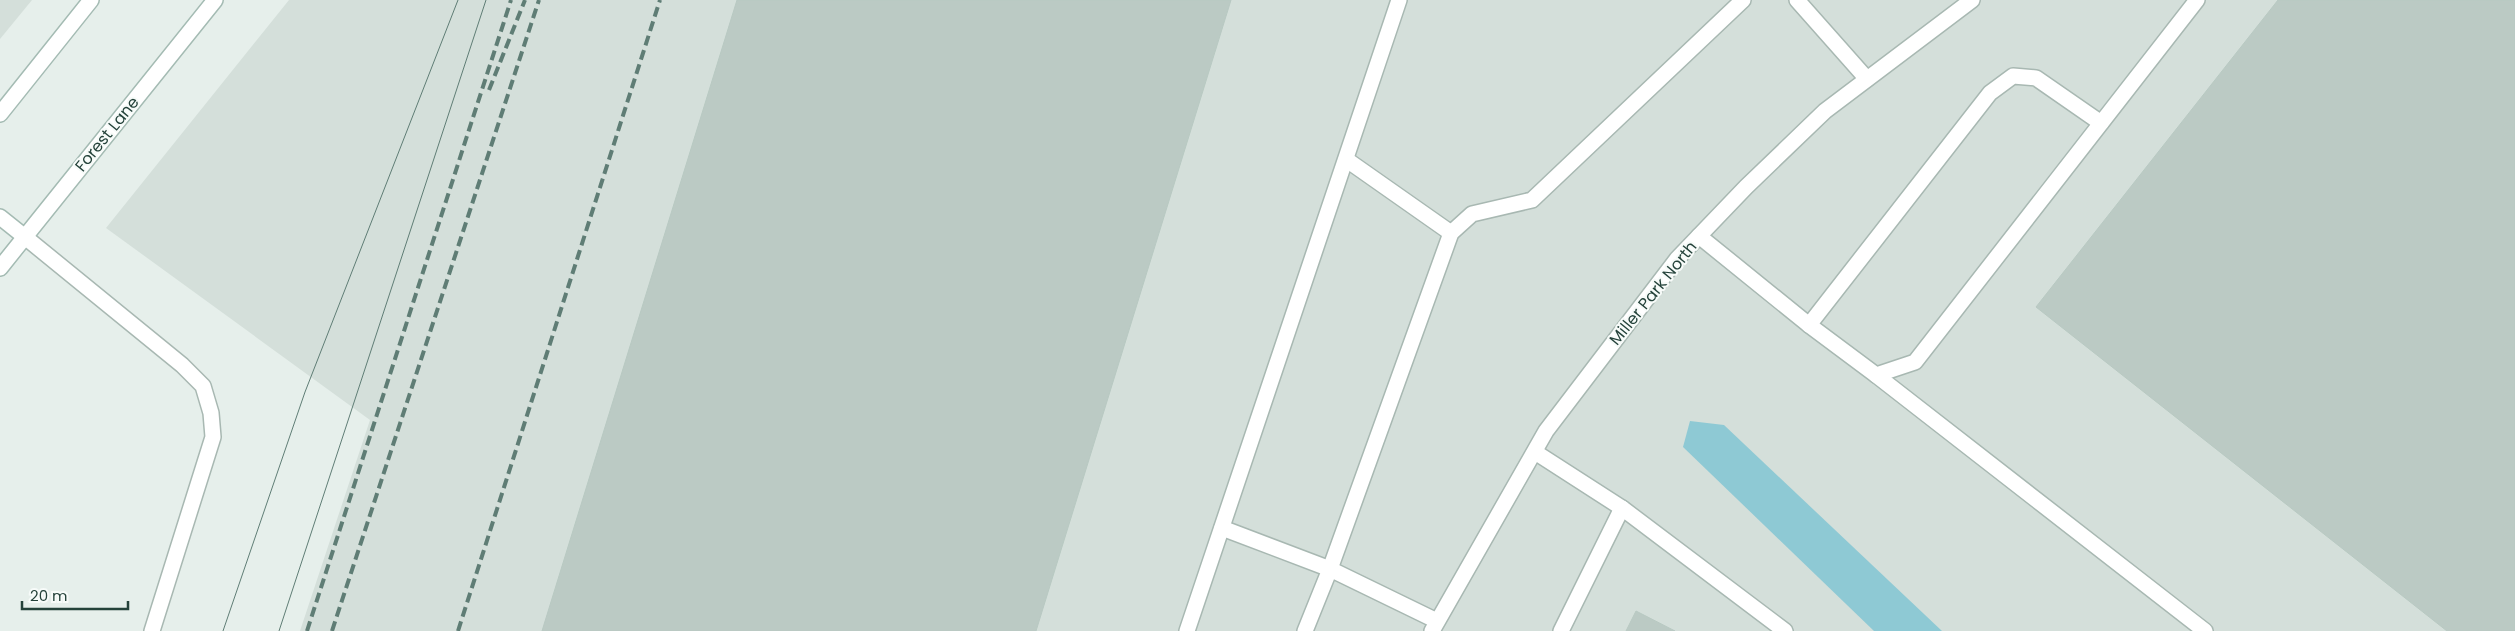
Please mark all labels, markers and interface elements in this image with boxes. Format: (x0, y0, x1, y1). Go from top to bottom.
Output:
street label: Forest Lane (70, 92, 144, 176)
street label: Miller Park North (1604, 236, 1702, 350)
scale bar (22, 578, 129, 610)
text: 20 m (30, 585, 68, 606)

